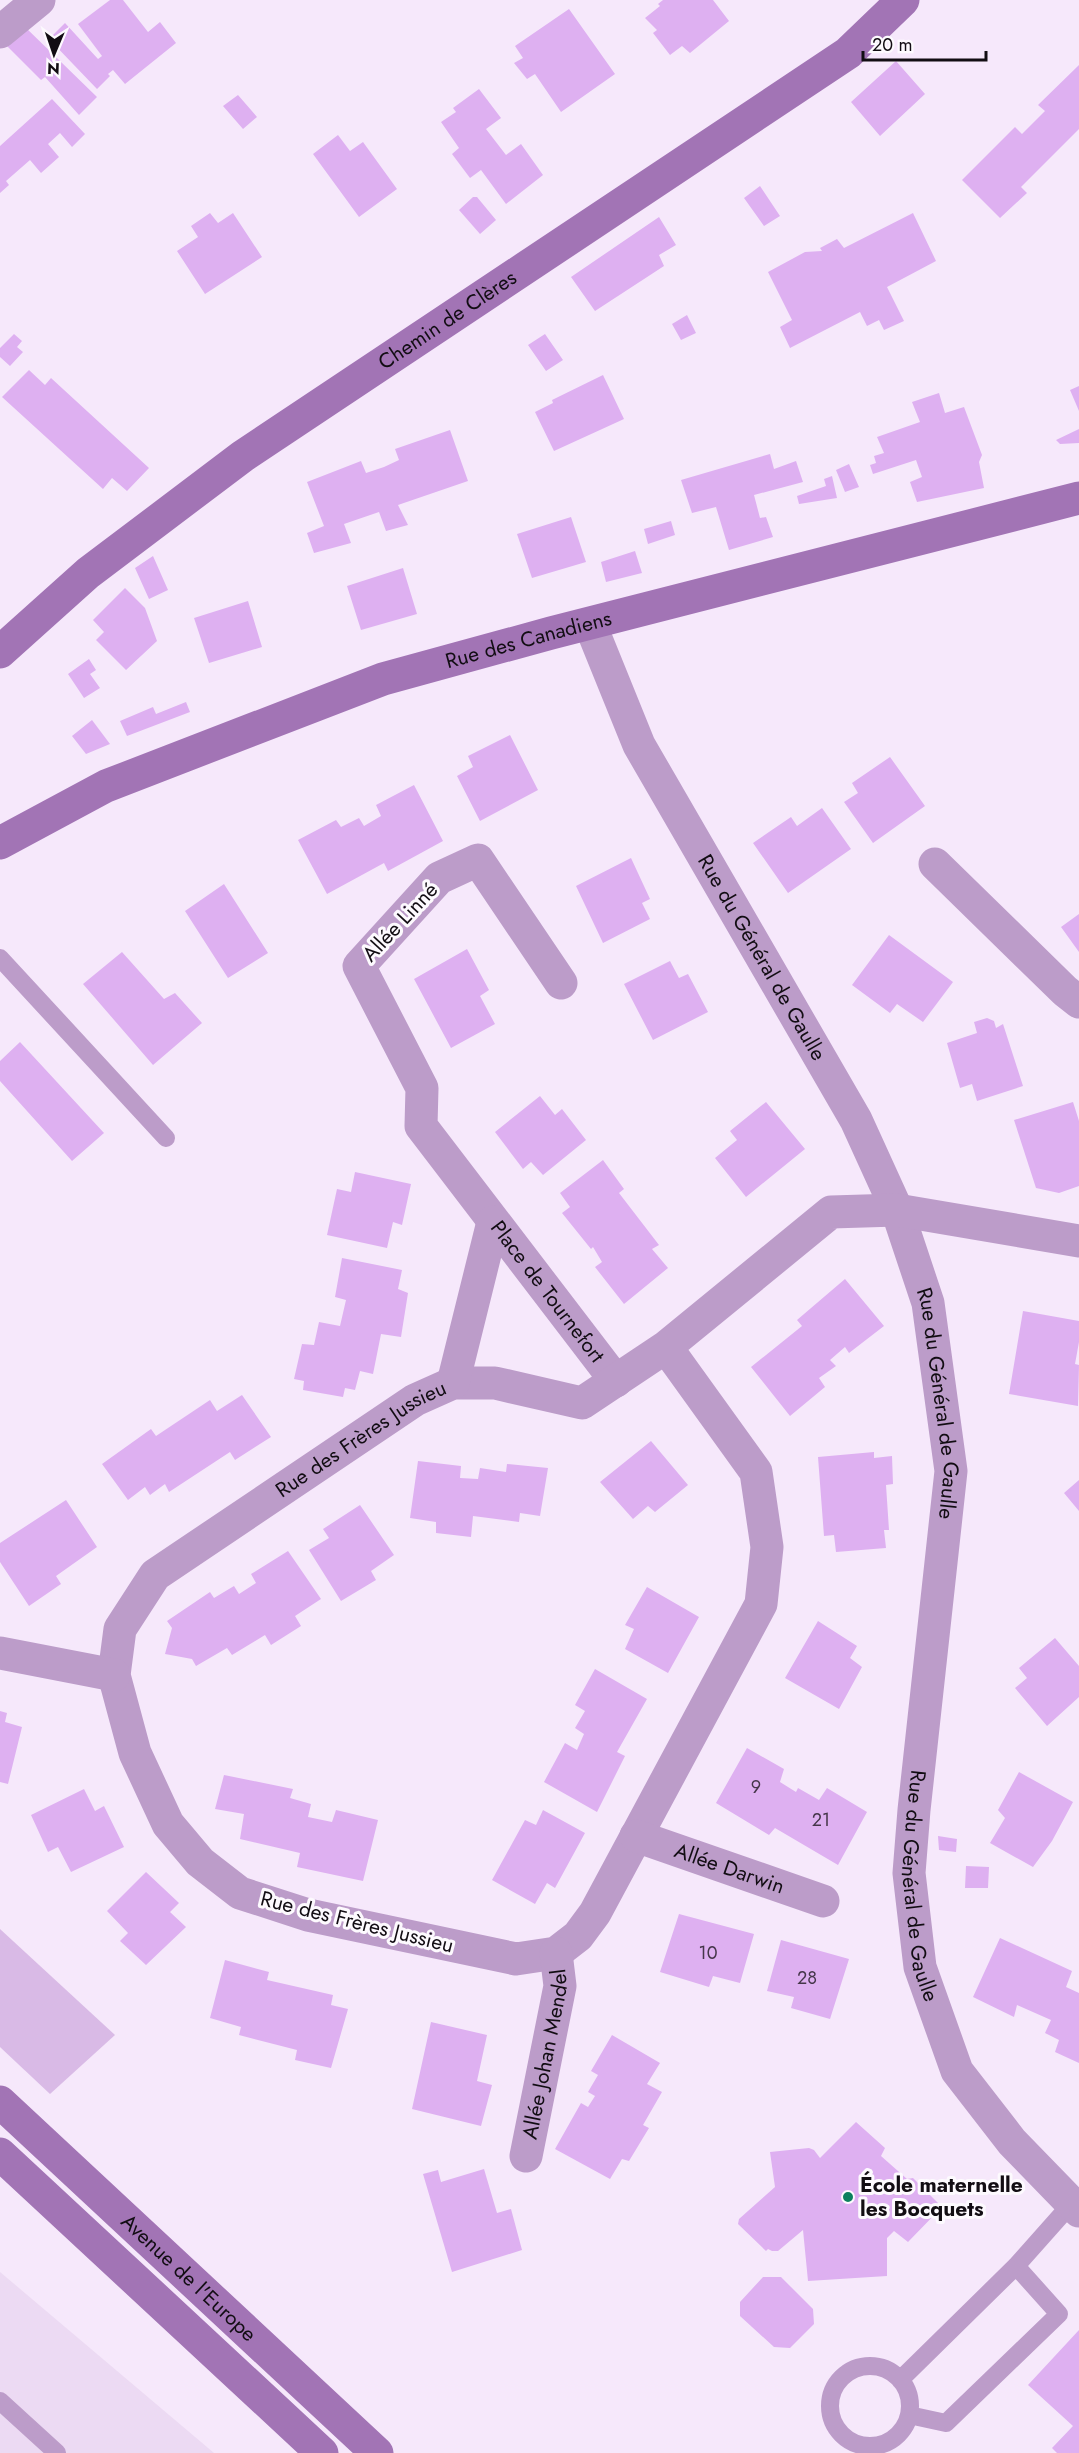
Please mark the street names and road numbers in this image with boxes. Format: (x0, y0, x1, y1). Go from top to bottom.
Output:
street label: Chemin de Clères (372, 263, 523, 377)
street label: Rue des Canadiens (442, 603, 615, 676)
street label: Rue du Général de Gaulle (690, 849, 834, 1066)
street label: Allée Linné (355, 875, 445, 969)
street label: Place de Tournefort (484, 1214, 612, 1369)
street label: Rue du Général de Gaulle (909, 1283, 967, 1521)
street label: Rue des Frères Jussieu (269, 1373, 451, 1505)
street label: Rue du Général de Gaulle (894, 1768, 946, 2006)
street label: Allée Darwin (670, 1836, 789, 1901)
street label: Rue des Frères Jussieu (257, 1883, 457, 1961)
street label: Allée Johan Mendel (515, 1967, 575, 2142)
street label: Avenue de l'Europe (114, 2207, 263, 2349)

